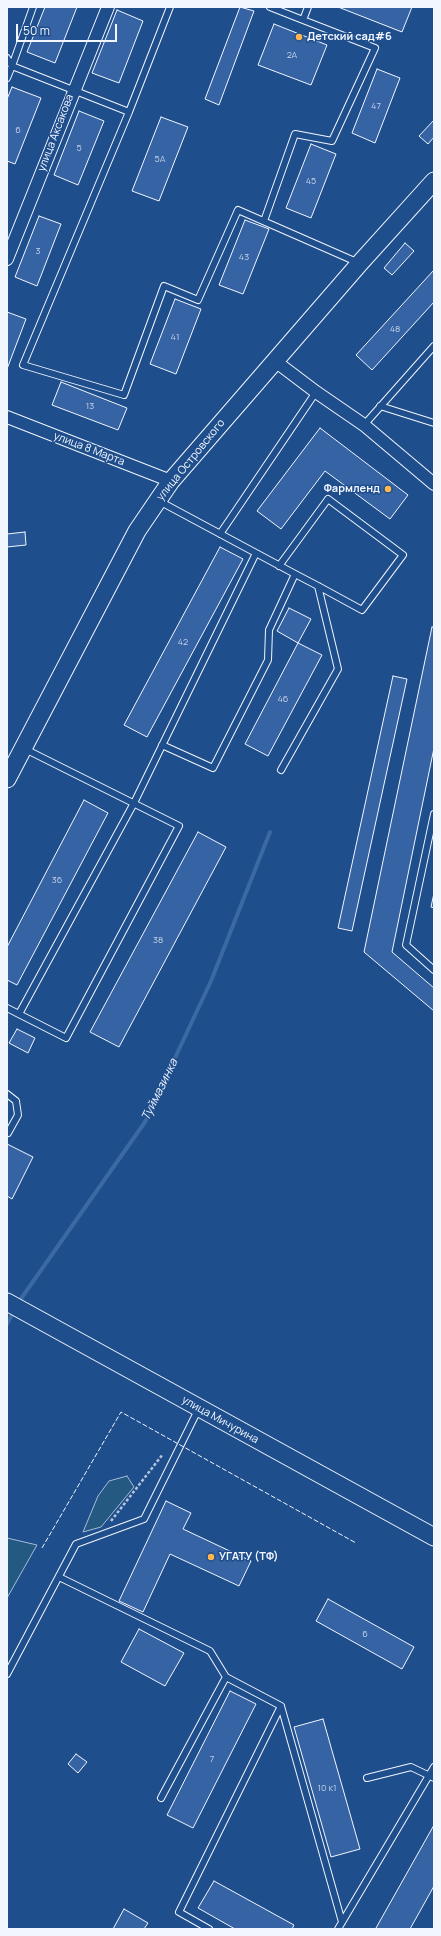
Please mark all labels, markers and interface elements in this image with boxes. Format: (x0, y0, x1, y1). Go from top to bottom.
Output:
scale bar (18, 16, 119, 42)
text: 50 m (23, 22, 50, 39)
place label: Детский сад#6 (307, 30, 392, 44)
marker: Детский сад#6 (294, 32, 304, 42)
house number: 2А (287, 50, 297, 60)
street label: улица Аксакова (35, 93, 77, 173)
house number: 47 (371, 101, 381, 111)
house number: 6 (15, 125, 21, 135)
house number: 5 (76, 143, 82, 153)
house number: 5А (155, 154, 165, 164)
house number: 45 (306, 176, 316, 186)
house number: 3 (36, 246, 40, 256)
house number: 43 (239, 252, 249, 262)
house number: 48 (390, 324, 400, 334)
house number: 41 (171, 332, 179, 342)
house number: 13 (86, 401, 94, 411)
street label: улица Островского (154, 417, 228, 503)
street label: улица 8 Марта (52, 429, 126, 469)
place label: Фармленд (324, 482, 380, 496)
marker: Фармленд (383, 484, 393, 494)
house number: 42 (178, 637, 188, 647)
house number: 46 (278, 694, 288, 704)
house number: 36 (52, 875, 62, 885)
house number: 38 (153, 935, 163, 945)
water label: Туймазинка (139, 1057, 181, 1123)
street label: улица Мичурина (179, 1393, 261, 1447)
place label: УГАТУ (ТФ) (219, 1550, 278, 1564)
marker: УГАТУ (ТФ) (206, 1552, 216, 1562)
house number: 6 (362, 1629, 368, 1639)
house number: 7 (210, 1754, 214, 1764)
house number: 10 к1 (318, 1783, 336, 1793)

